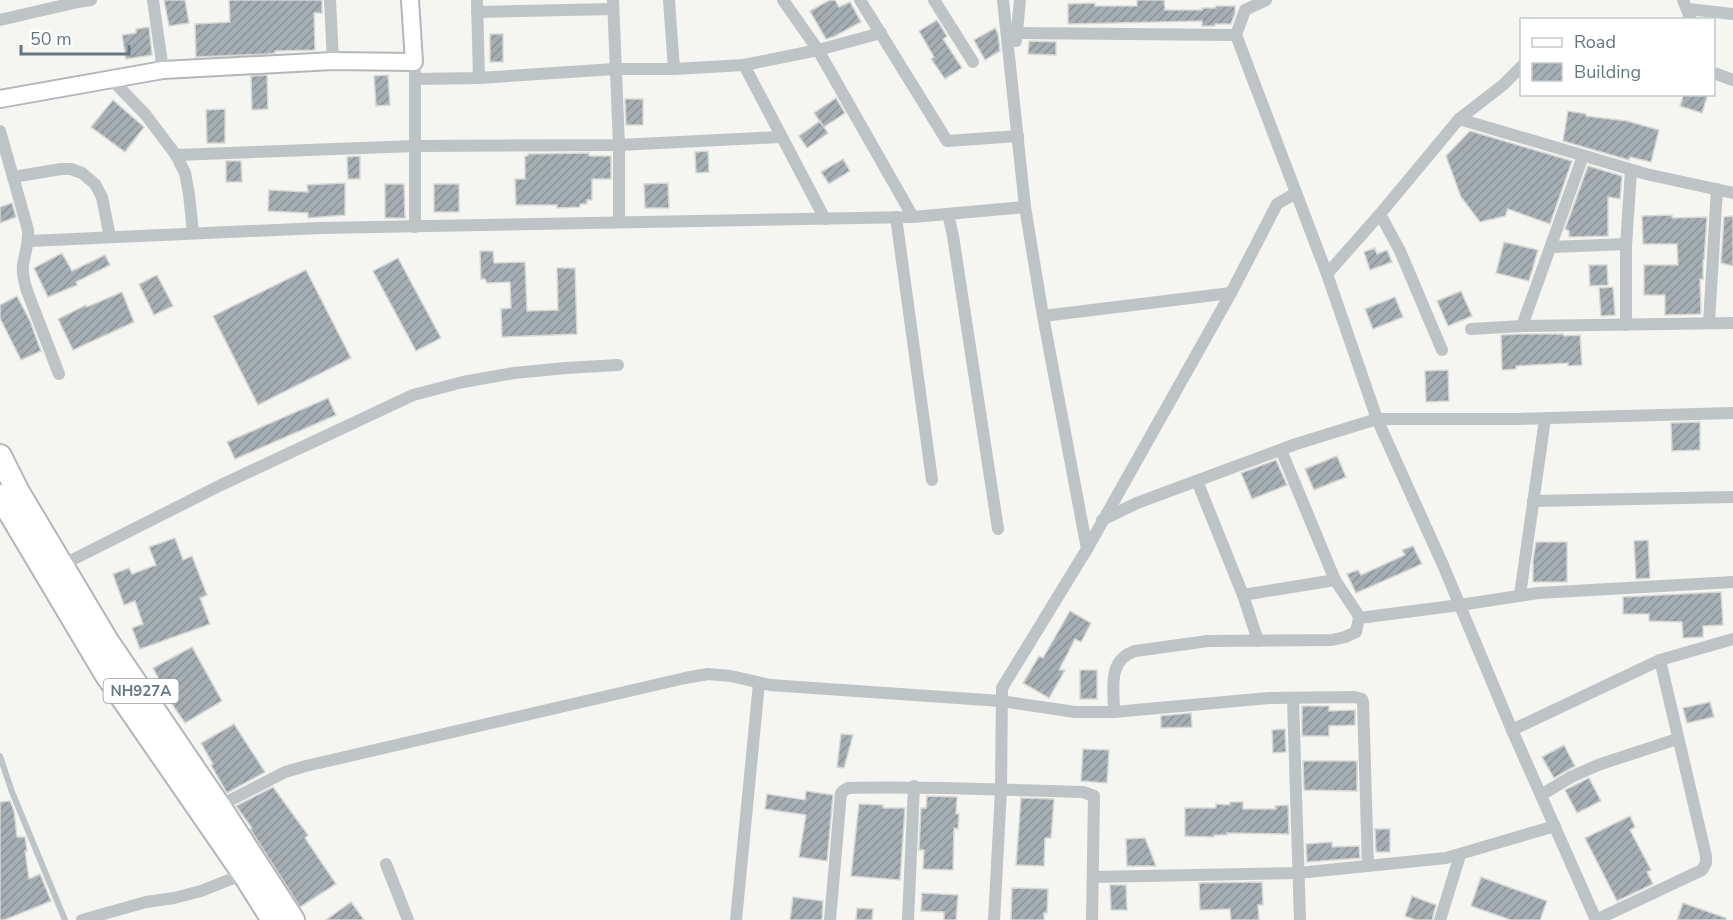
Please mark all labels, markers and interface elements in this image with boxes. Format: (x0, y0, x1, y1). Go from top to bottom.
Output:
scale bar (21, 18, 129, 56)
legend (1520, 18, 1715, 96)
text: 50 m (30, 27, 72, 51)
text: Road (1574, 30, 1616, 54)
text: Building (1574, 60, 1641, 84)
road number: NH927A (104, 679, 178, 703)

